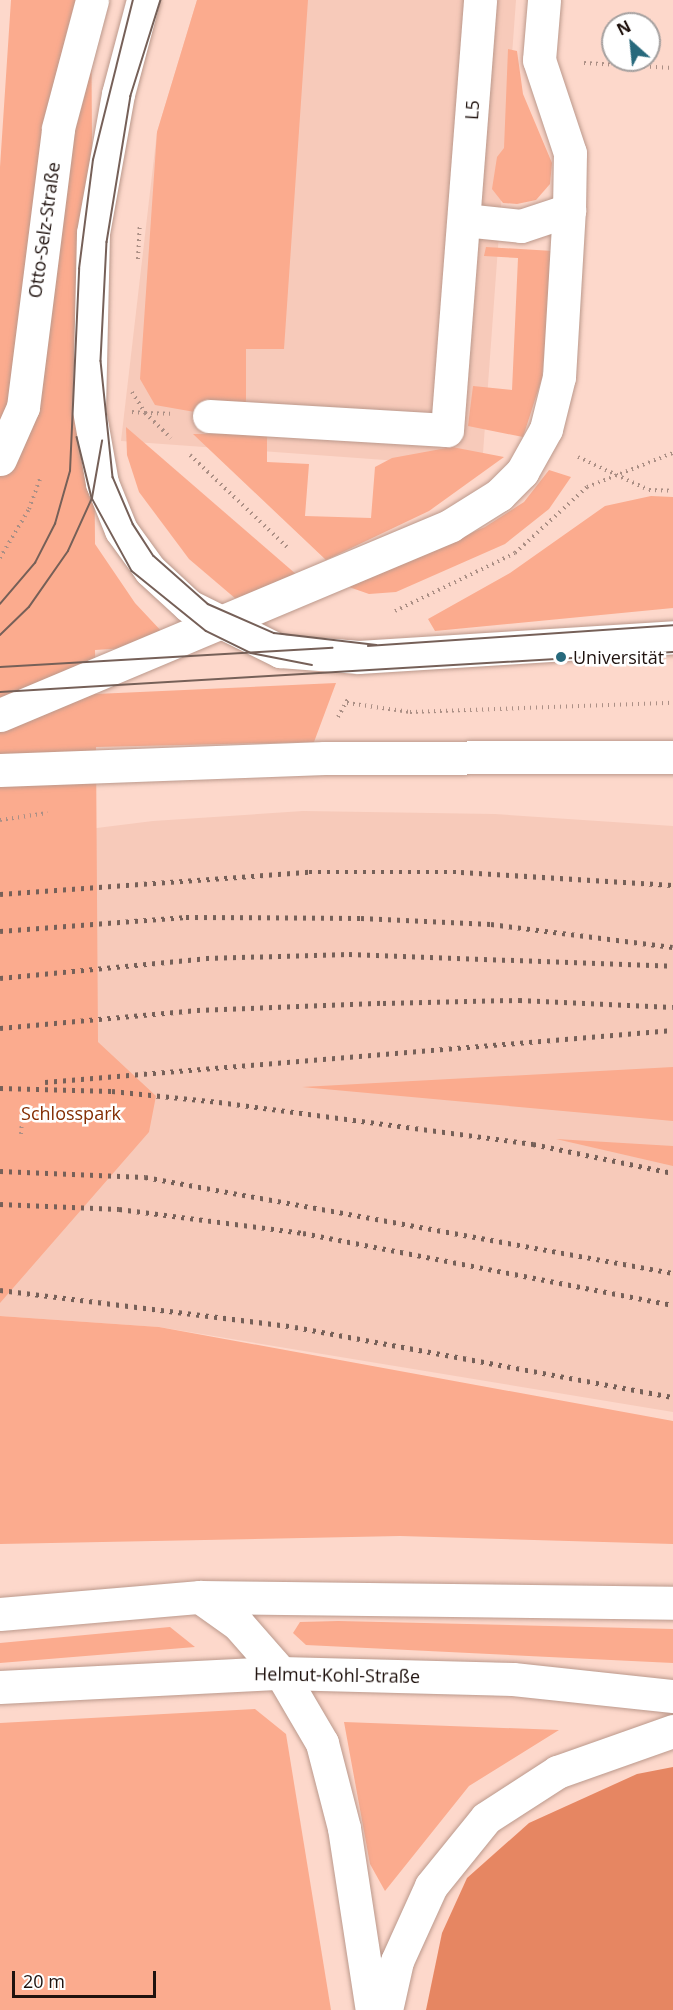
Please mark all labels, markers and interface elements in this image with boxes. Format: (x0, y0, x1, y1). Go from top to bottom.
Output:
north arrow (601, 12, 661, 72)
text: N (613, 15, 635, 41)
street label: L5 (461, 99, 483, 121)
street label: Otto-Selz-Straße (24, 161, 64, 299)
place label: Universität (573, 646, 664, 668)
marker: Universität (554, 650, 568, 664)
park label: Schlosspark (21, 1102, 121, 1124)
street label: Helmut-Kohl-Straße (254, 1663, 420, 1687)
scale bar (15, 1959, 159, 1997)
text: 20 m (23, 1969, 65, 1993)

